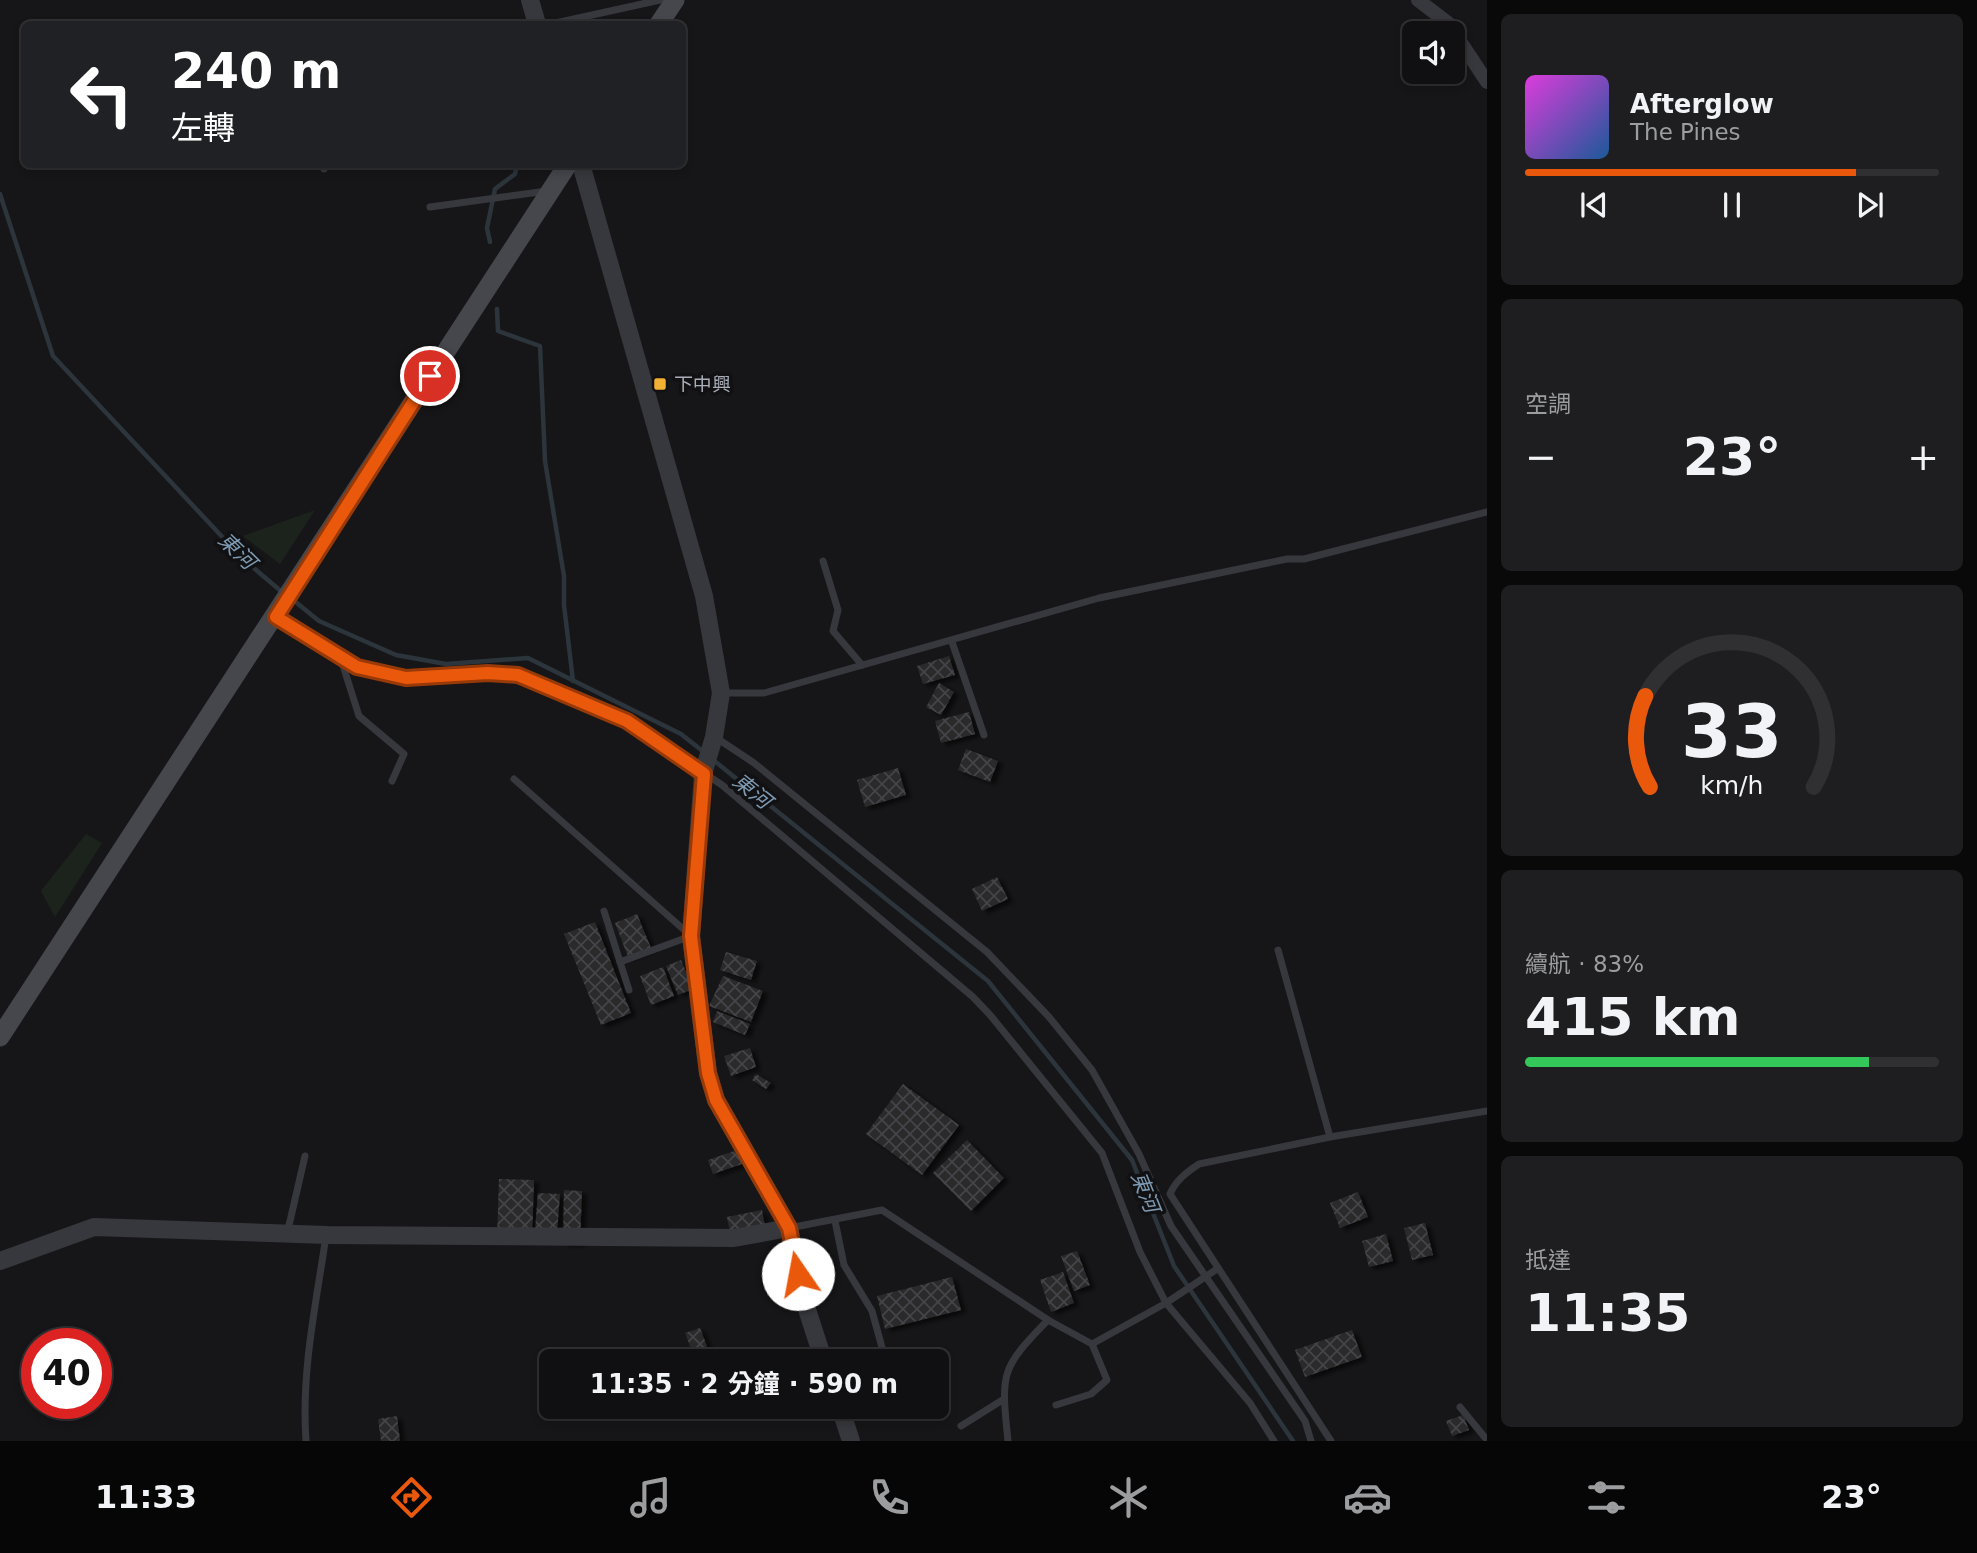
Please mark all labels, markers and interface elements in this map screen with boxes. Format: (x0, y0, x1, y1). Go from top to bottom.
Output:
map controls (1402, 21, 1465, 84)
button: sound (1402, 21, 1465, 84)
text: 240 m (171, 43, 341, 100)
icon: left (56, 49, 147, 140)
text: Afterglow (1630, 89, 1774, 119)
text: 左轉 (171, 109, 235, 147)
text: The Pines (1630, 119, 1741, 145)
icon: previous (1575, 186, 1613, 224)
icon: pause (1713, 186, 1751, 224)
icon: next (1851, 186, 1889, 224)
pin (400, 346, 460, 406)
icon: arrive (411, 357, 449, 395)
place label: 下中興 (674, 373, 731, 395)
marker: 下中興 (652, 376, 668, 392)
text: 空調 (1525, 391, 1571, 417)
text: 23° (1683, 427, 1781, 487)
text: − (1525, 435, 1557, 479)
text: + (1907, 435, 1939, 479)
water label: 東河 (214, 528, 263, 577)
text: 33 (1681, 689, 1783, 774)
water label: 東河 (728, 768, 779, 816)
text: km/h (1700, 770, 1764, 799)
text: 續航 · 83% (1525, 951, 1644, 977)
text: 415 km (1525, 987, 1740, 1047)
water label: 東河 (1126, 1168, 1165, 1220)
position arrow (761, 1237, 835, 1311)
text: 抵達 (1525, 1247, 1571, 1273)
text: 11:35 (1525, 1283, 1691, 1343)
speed limit sign: 40 (21, 1328, 112, 1419)
text: 11:35 · 2 分鐘 · 590 m (590, 1369, 898, 1399)
icon: directions (387, 1473, 436, 1522)
icon: music (626, 1473, 675, 1522)
icon: phone (865, 1473, 914, 1522)
icon: climate (1104, 1473, 1153, 1522)
icon: car (1343, 1473, 1392, 1522)
icon: filters (1582, 1473, 1631, 1522)
text: 11:33 (95, 1478, 197, 1516)
text: 23° (1821, 1478, 1882, 1516)

